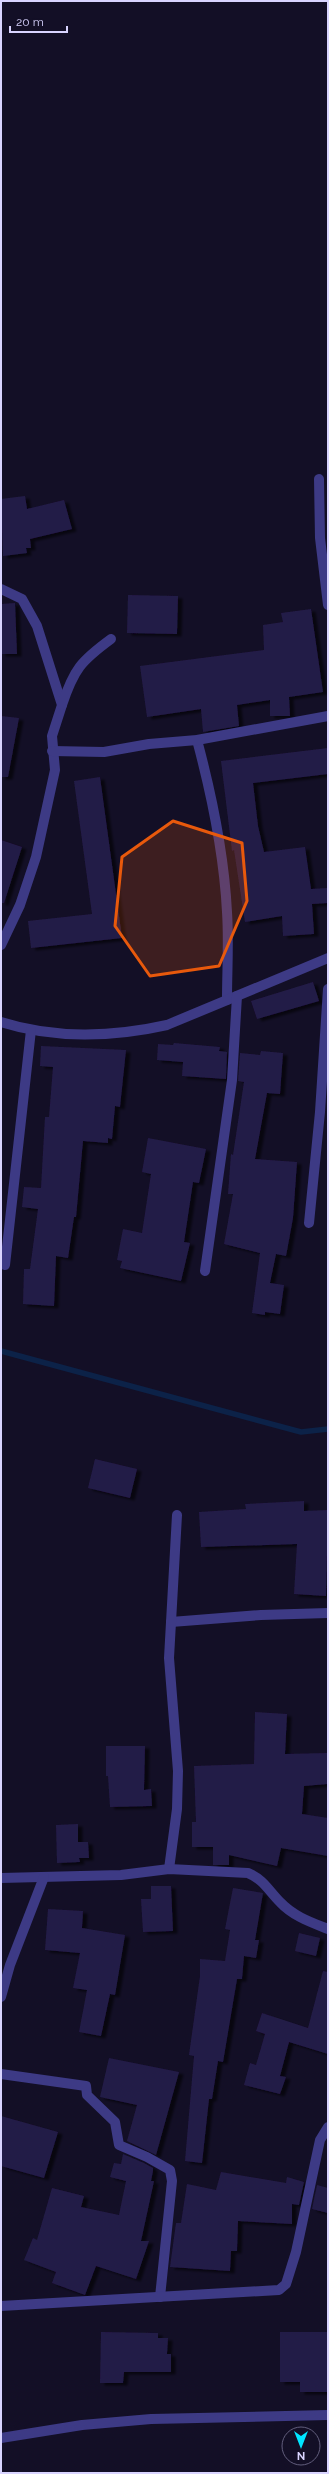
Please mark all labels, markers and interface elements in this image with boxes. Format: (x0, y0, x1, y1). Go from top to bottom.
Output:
scale bar (10, 8, 67, 34)
text: 20 m (16, 15, 44, 29)
north arrow (281, 2426, 321, 2466)
text: N (297, 2449, 305, 2462)

